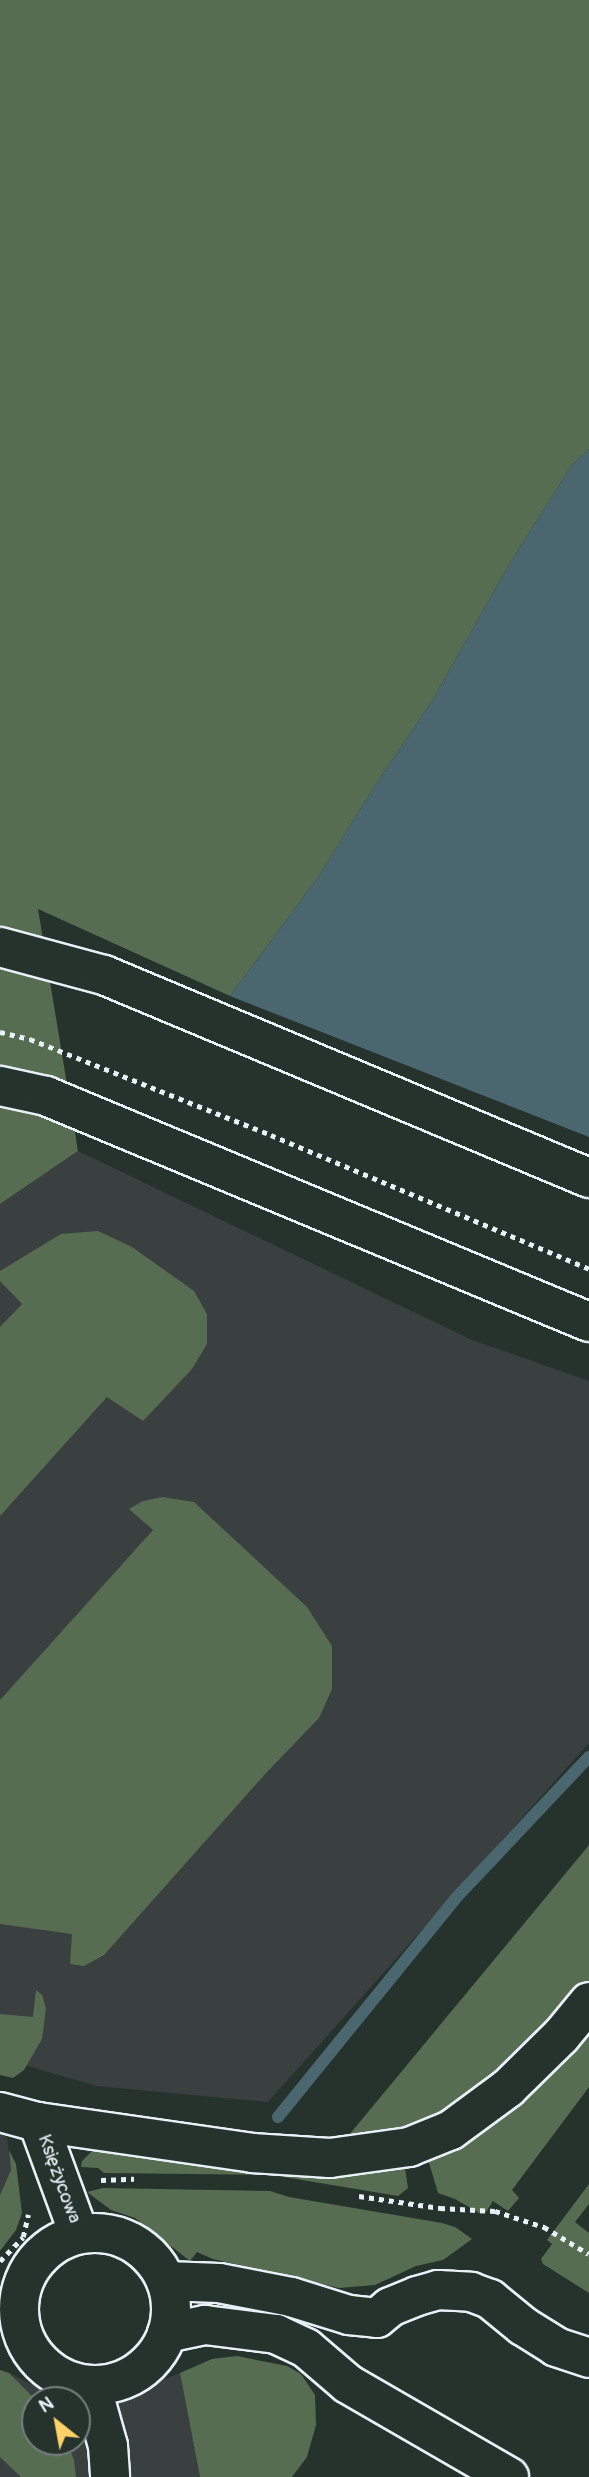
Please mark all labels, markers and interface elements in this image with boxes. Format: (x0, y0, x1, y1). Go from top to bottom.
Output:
street label: Księżycowa (32, 2131, 86, 2227)
north arrow (21, 2386, 91, 2456)
text: N (35, 2391, 58, 2418)

